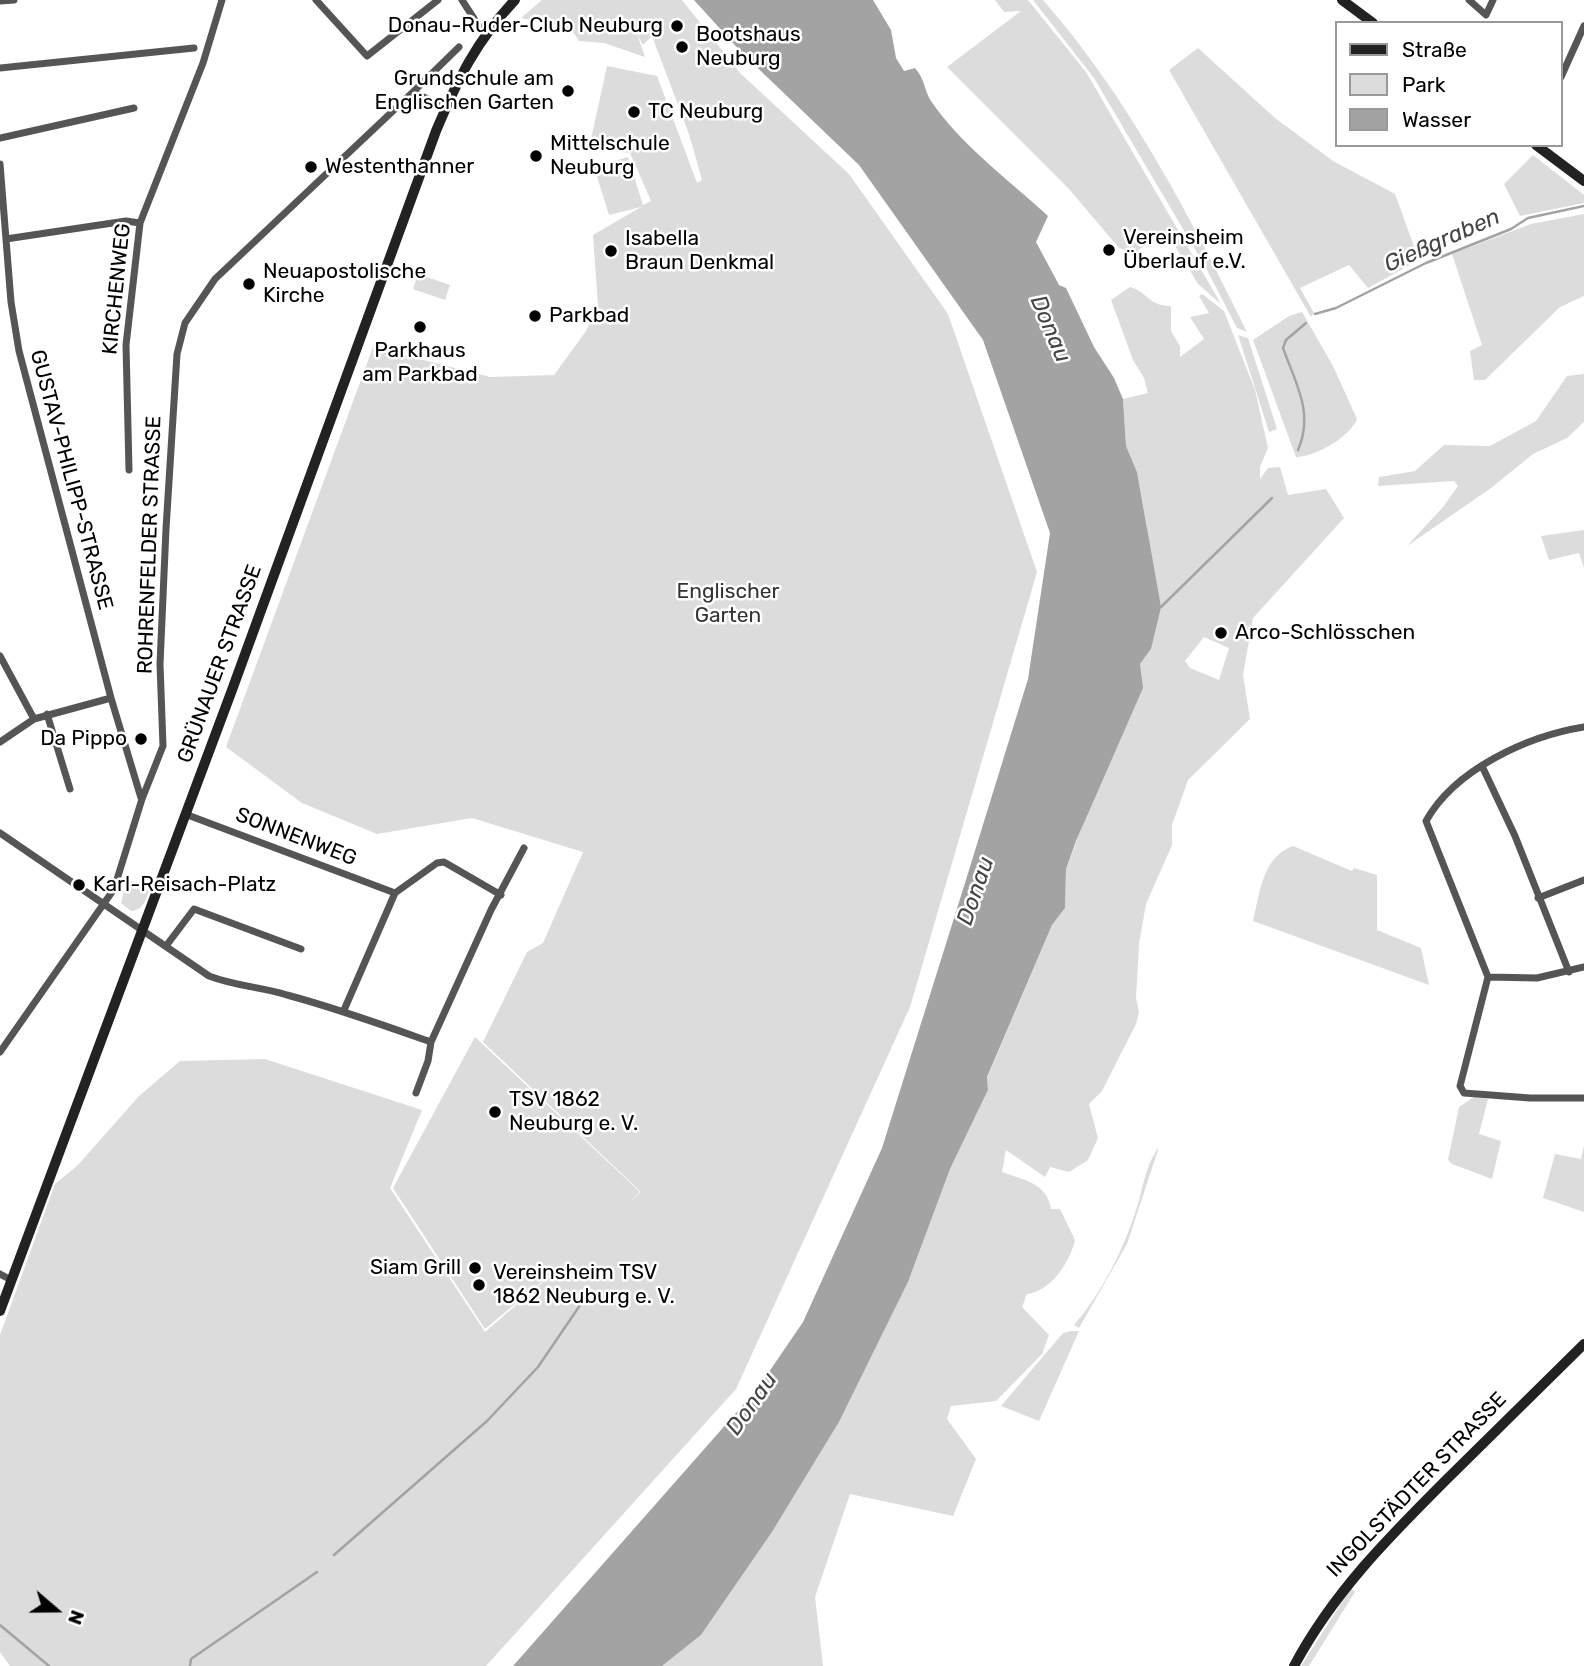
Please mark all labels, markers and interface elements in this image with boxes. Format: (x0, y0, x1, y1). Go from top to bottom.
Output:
place label: Donau-Ruder-Club Neuburg (388, 13, 663, 39)
marker: Donau-Ruder-Club Neuburg (669, 18, 685, 34)
legend (1336, 21, 1563, 147)
place label: Bootshaus Neuburg (696, 22, 801, 72)
text: Straße (1402, 37, 1467, 62)
marker: Bootshaus Neuburg (674, 39, 690, 55)
place label: Grundschule am Englischen Garten (375, 66, 554, 116)
text: Park (1402, 72, 1446, 97)
marker: Grundschule am Englischen Garten (560, 83, 576, 99)
place label: TC Neuburg (648, 99, 763, 125)
marker: TC Neuburg (626, 104, 642, 120)
text: Wasser (1402, 107, 1471, 132)
place label: Mittelschule Neuburg (550, 131, 670, 181)
marker: Mittelschule Neuburg (528, 148, 544, 164)
place label: Westenthanner (325, 154, 474, 180)
marker: Westenthanner (303, 159, 319, 175)
water label: Gießgraben (1380, 203, 1504, 279)
street label: KIRCHENWEG (98, 222, 136, 356)
place label: Vereinsheim Überlauf e.V. (1123, 225, 1246, 275)
place label: Isabella Braun Denkmal (625, 226, 774, 276)
marker: Vereinsheim Überlauf e.V. (1101, 242, 1117, 258)
marker: Isabella Braun Denkmal (603, 243, 619, 259)
place label: Neuapostolische Kirche (263, 259, 426, 309)
marker: Neuapostolische Kirche (241, 276, 257, 292)
water label: Donau (1024, 291, 1076, 367)
place label: Parkbad (549, 303, 629, 329)
marker: Parkbad (527, 308, 543, 324)
marker: Parkhaus am Parkbad (412, 319, 428, 335)
place label: Parkhaus am Parkbad (362, 338, 478, 388)
street label: GUSTAV-PHILIPP-STRASSE (24, 347, 118, 613)
street label: ROHRENFELDER STRASSE (133, 415, 167, 675)
street label: GRÜNAUER STRASSE (172, 561, 268, 767)
park label: Englischer Garten (676, 579, 780, 629)
place label: Arco-Schlösschen (1235, 620, 1415, 646)
marker: Arco-Schlösschen (1213, 625, 1229, 641)
place label: Da Pippo (40, 726, 127, 752)
marker: Da Pippo (133, 731, 149, 747)
street label: SONNENWEG (232, 802, 360, 872)
water label: Donau (952, 853, 1000, 929)
place label: Karl-Reisach-Platz (93, 872, 276, 898)
marker: Karl-Reisach-Platz (71, 877, 87, 893)
place label: TSV 1862 Neuburg e. V. (509, 1087, 638, 1137)
marker: TSV 1862 Neuburg e. V. (487, 1104, 503, 1120)
place label: Siam Grill (370, 1255, 461, 1281)
marker: Siam Grill (467, 1260, 483, 1276)
place label: Vereinsheim TSV 1862 Neuburg e. V. (493, 1260, 675, 1310)
marker: Vereinsheim TSV 1862 Neuburg e. V. (471, 1277, 487, 1293)
water label: Donau (721, 1367, 783, 1441)
street label: INGOLSTÄDTER STRASSE (1322, 1387, 1512, 1583)
north arrow (21, 1575, 91, 1645)
text: N (63, 1607, 89, 1628)

